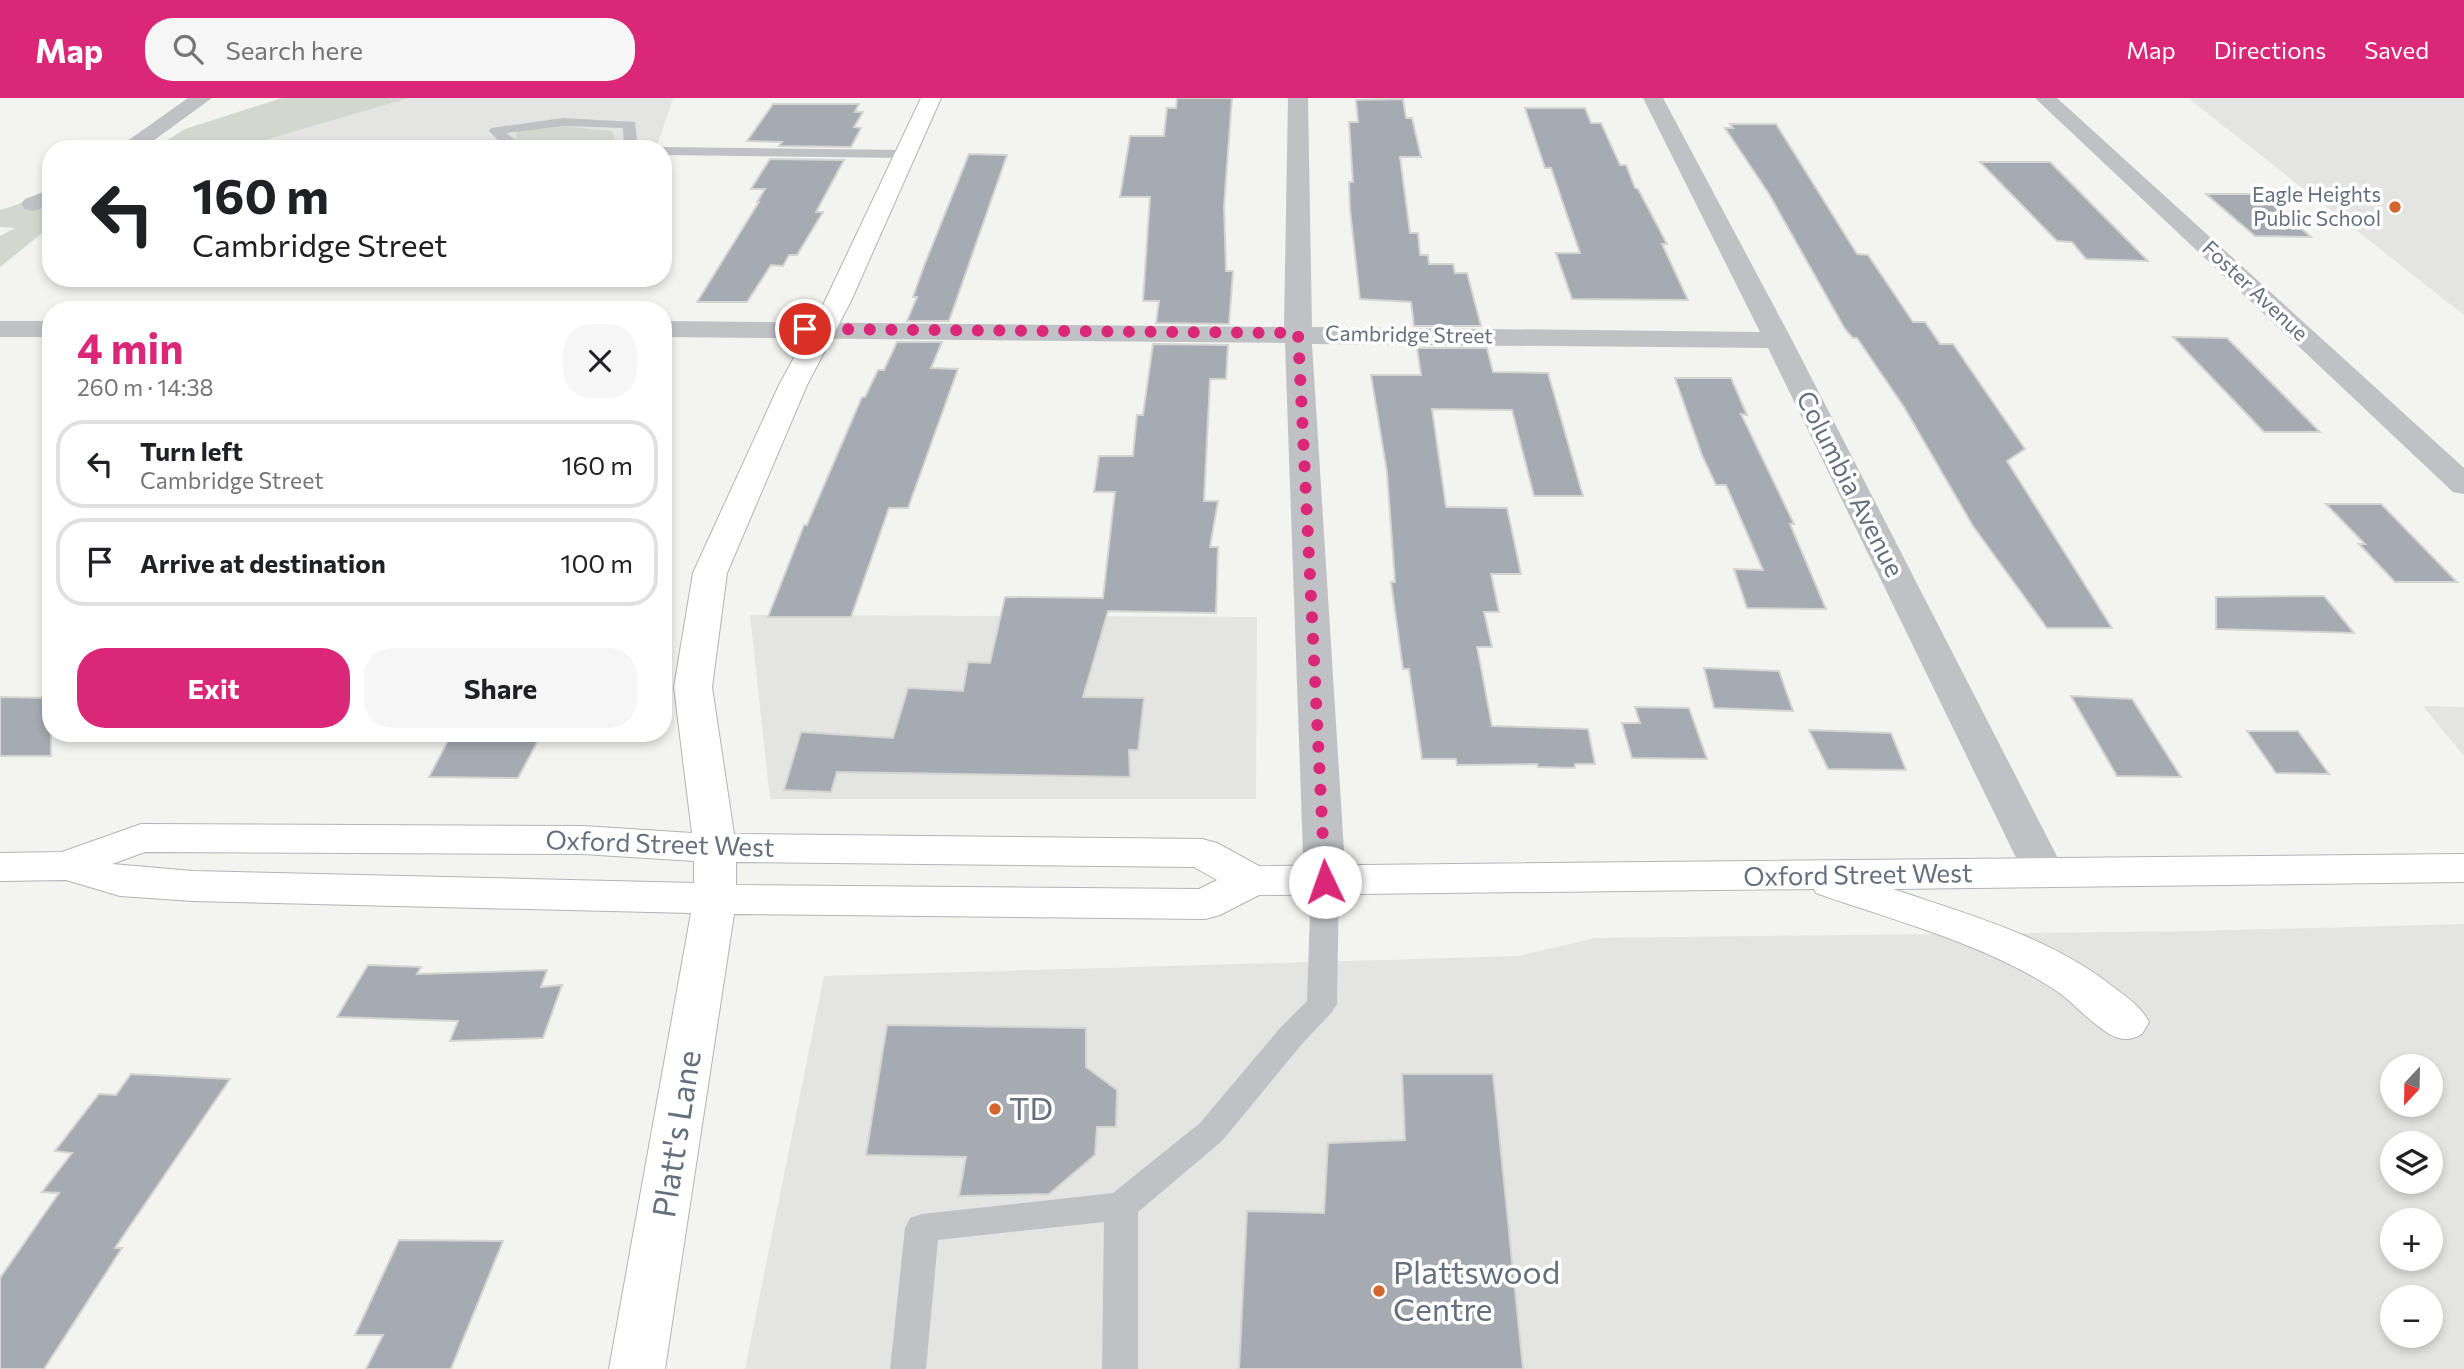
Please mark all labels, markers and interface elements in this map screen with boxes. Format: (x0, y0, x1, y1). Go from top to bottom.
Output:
search box (145, 18, 635, 81)
text: Map (35, 29, 103, 70)
icon: search (169, 30, 207, 68)
text: Search here (225, 34, 363, 65)
text: Map (2126, 35, 2176, 64)
text: Directions (2214, 35, 2326, 64)
text: Saved (2364, 35, 2429, 64)
text: 160 m (192, 164, 329, 224)
icon: left (77, 168, 168, 259)
place label: Eagle Heights Public School (2252, 181, 2381, 230)
marker: Eagle Heights Public School (2387, 199, 2403, 215)
text: Cambridge Street (192, 224, 447, 264)
street label: Foster Avenue (2198, 235, 2314, 345)
pin (775, 299, 835, 359)
icon: arrive (786, 310, 824, 348)
street label: Cambridge Street (1325, 320, 1493, 347)
text: 4 min (77, 321, 183, 373)
button: close (563, 324, 637, 398)
text: 260 m · 14:38 (77, 373, 214, 401)
street label: Columbia Avenue (1791, 385, 1912, 581)
text: Turn left (140, 435, 243, 466)
icon: left (81, 445, 119, 483)
text: 160 m (561, 449, 633, 480)
text: Cambridge Street (140, 466, 324, 494)
icon: arrive (81, 543, 119, 581)
text: Arrive at destination (140, 547, 386, 578)
text: 100 m (560, 547, 633, 578)
button: Exit (77, 648, 350, 728)
button: Share (364, 648, 637, 728)
street label: Oxford Street West (545, 823, 775, 862)
position arrow (1288, 845, 1362, 919)
street label: Oxford Street West (1743, 856, 1973, 891)
street label: Platt's Lane (642, 1047, 708, 1220)
north arrow (2380, 1054, 2443, 1116)
map controls (2380, 1054, 2443, 1348)
place label: TD (1009, 1087, 1053, 1127)
marker: TD (987, 1101, 1003, 1117)
button: layers (2380, 1131, 2443, 1194)
button: + (2380, 1208, 2443, 1271)
place label: Plattswood Centre (1393, 1251, 1560, 1328)
marker: Plattswood Centre (1371, 1283, 1387, 1299)
button: − (2380, 1285, 2443, 1348)

